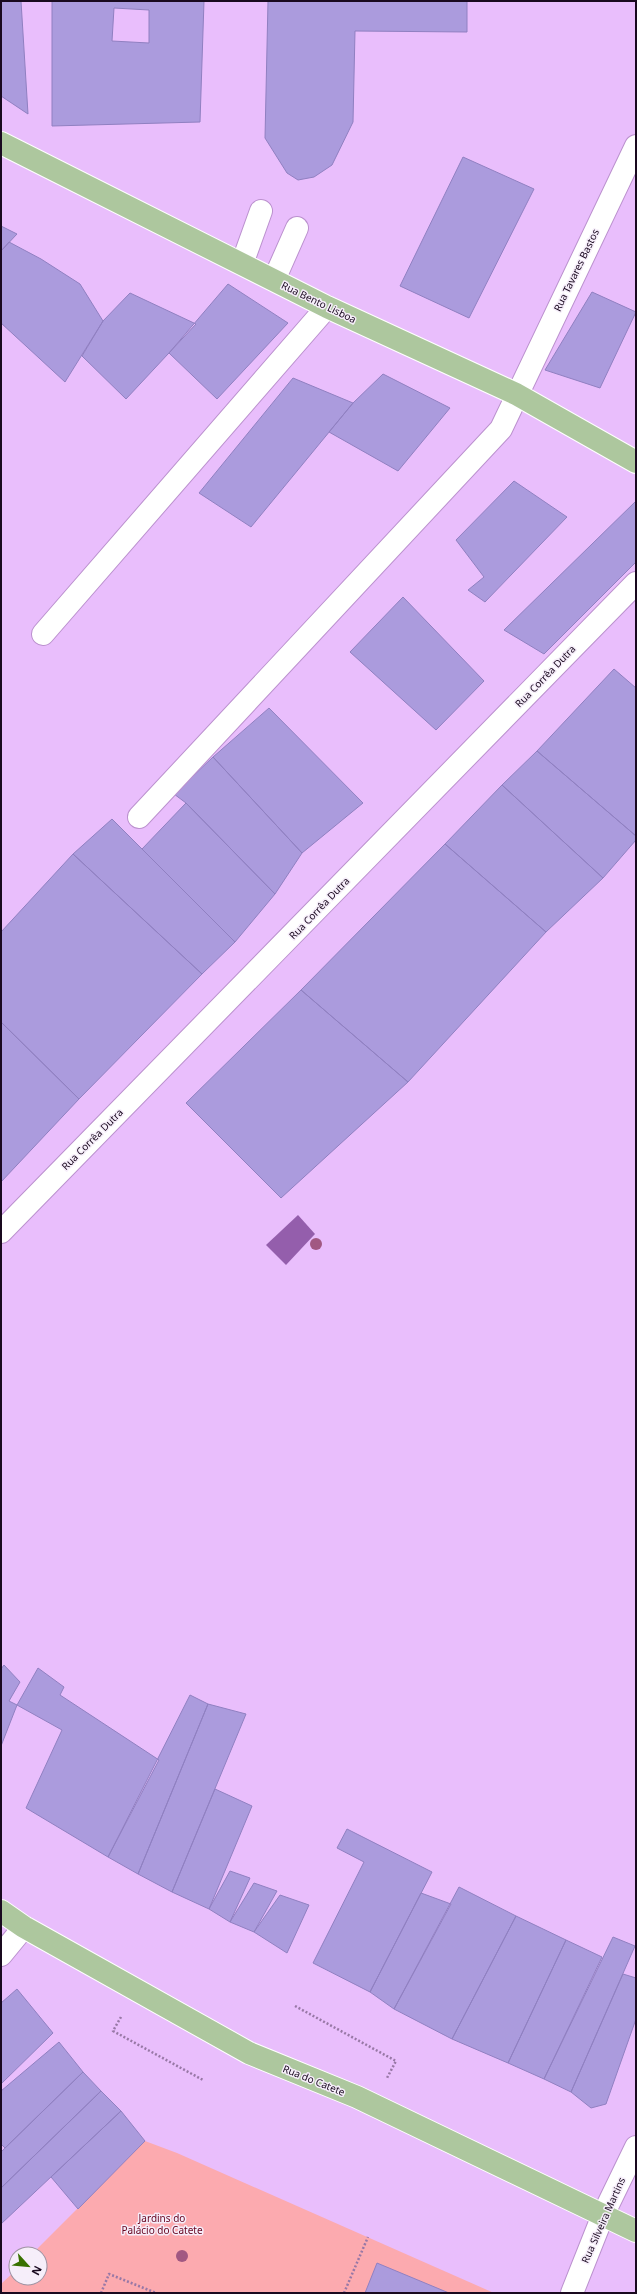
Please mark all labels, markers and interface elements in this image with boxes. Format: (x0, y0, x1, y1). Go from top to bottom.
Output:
street label: Rua Tavares Bastos (550, 226, 602, 314)
street label: Rua Bento Lisboa (279, 278, 359, 326)
street label: Rua Corrêa Dutra (512, 642, 578, 710)
street label: Rua Corrêa Dutra (286, 874, 352, 942)
street label: Rua Corrêa Dutra (58, 1105, 126, 1173)
street label: Rua do Catete (281, 2061, 347, 2099)
street label: Rua Silveira Martins (578, 2175, 628, 2265)
park label: Jardins do Palácio do Catete (121, 2211, 203, 2237)
north arrow (8, 2246, 48, 2286)
text: N (29, 2263, 46, 2278)

